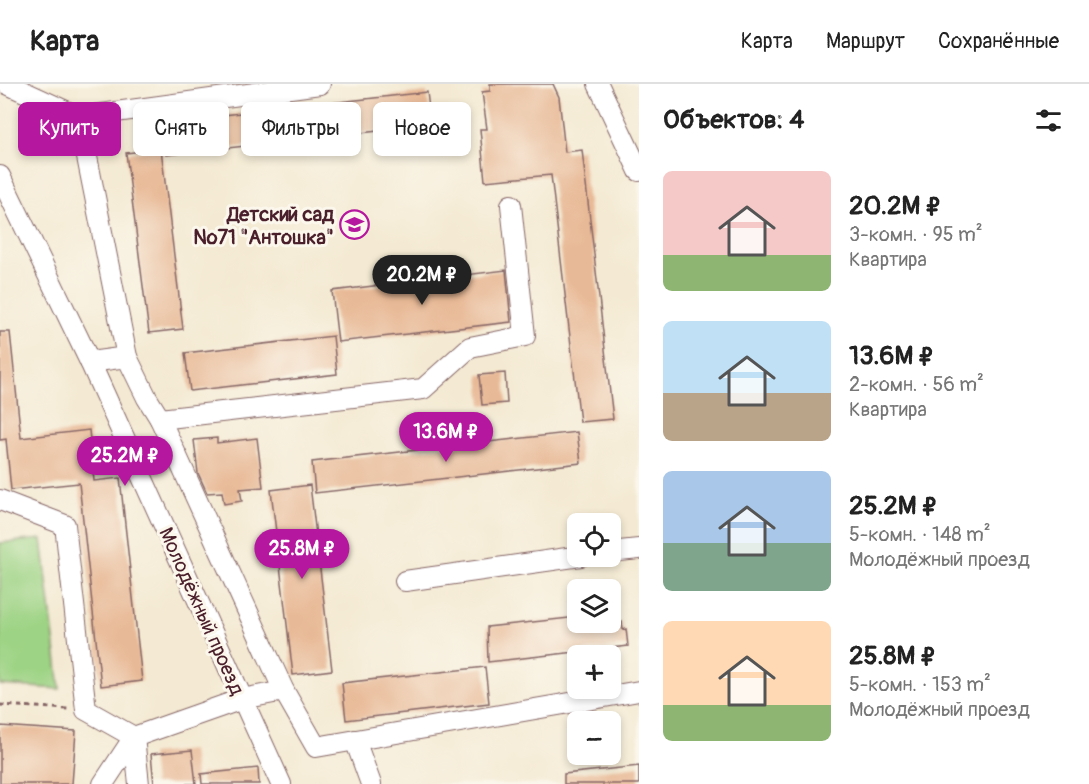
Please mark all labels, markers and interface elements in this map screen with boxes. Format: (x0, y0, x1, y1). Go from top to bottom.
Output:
text: Карта (30, 24, 99, 59)
text: Карта (741, 28, 793, 55)
text: Маршрут (826, 28, 905, 55)
text: Сохранённые (938, 28, 1059, 55)
chip: Купить (18, 102, 121, 156)
chip: Снять (133, 102, 229, 156)
chip: Фильтры (241, 102, 361, 156)
chip: Новое (373, 102, 471, 156)
text: Объектов: 4 (663, 104, 804, 136)
icon: filters (1032, 104, 1065, 137)
text: 20.2M ₽ (849, 190, 941, 222)
icon: home (711, 195, 783, 267)
place label: Детский сад №71 "Антошка" (193, 202, 335, 250)
school or university icon: Детский сад №71 "Антошка" (339, 209, 371, 241)
text: 3-комн. · 95 m² (849, 222, 983, 247)
text: Квартира (849, 247, 927, 272)
pin: 20.2M ₽ (367, 255, 477, 306)
text: 20.2M ₽ (386, 262, 458, 287)
text: 13.6M ₽ (849, 340, 934, 372)
icon: home (711, 345, 783, 417)
text: 2-комн. · 56 m² (849, 372, 984, 397)
text: Квартира (849, 397, 927, 422)
pin: 13.6M ₽ (391, 412, 501, 463)
text: 13.6M ₽ (413, 419, 479, 444)
pin: 25.2M ₽ (70, 436, 180, 487)
text: 25.2M ₽ (91, 443, 159, 468)
text: 25.2M ₽ (849, 490, 938, 522)
icon: home (711, 495, 783, 567)
map controls (567, 513, 621, 765)
button: locate (567, 513, 621, 567)
text: 5-комн. · 148 m² (849, 522, 991, 547)
street label: Молодёжный проезд (153, 524, 250, 699)
pin: 25.8M ₽ (247, 529, 357, 580)
text: 25.8M ₽ (268, 536, 336, 561)
text: Молодёжный проезд (849, 547, 1030, 572)
button: layers (567, 579, 621, 633)
text: 25.8M ₽ (849, 640, 936, 672)
button: + (567, 645, 621, 699)
icon: home (711, 645, 783, 717)
text: 5-комн. · 153 m² (849, 672, 991, 697)
text: Молодёжный проезд (849, 697, 1030, 722)
button: − (567, 711, 621, 765)

